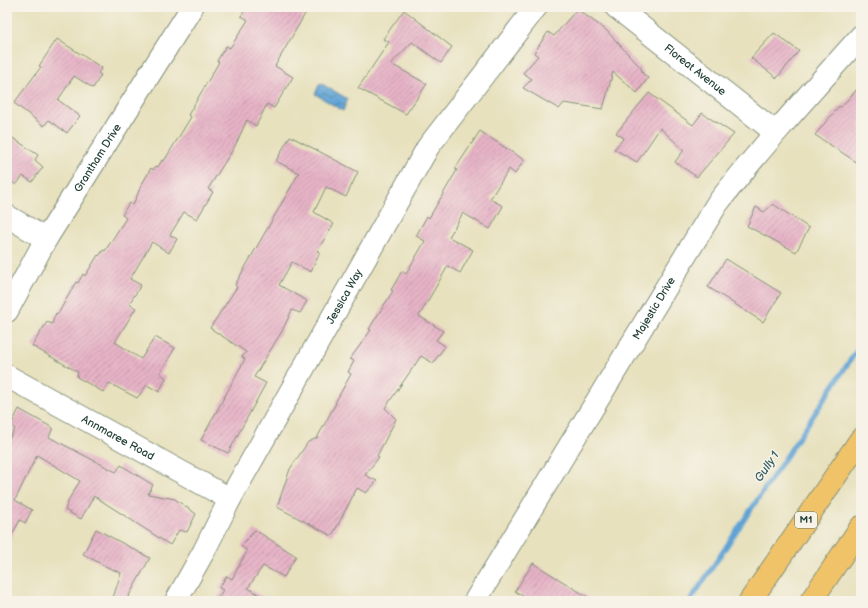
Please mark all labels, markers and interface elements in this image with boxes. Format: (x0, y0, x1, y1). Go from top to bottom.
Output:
street label: Floreat Avenue (662, 41, 729, 98)
street label: Grantham Drive (71, 121, 124, 194)
street label: Jessica Way (323, 267, 365, 326)
street label: Majestic Drive (629, 274, 678, 342)
street label: Annmaree Road (80, 412, 157, 463)
water label: Gully 1 (751, 449, 783, 485)
road number: M1 (795, 512, 817, 528)

